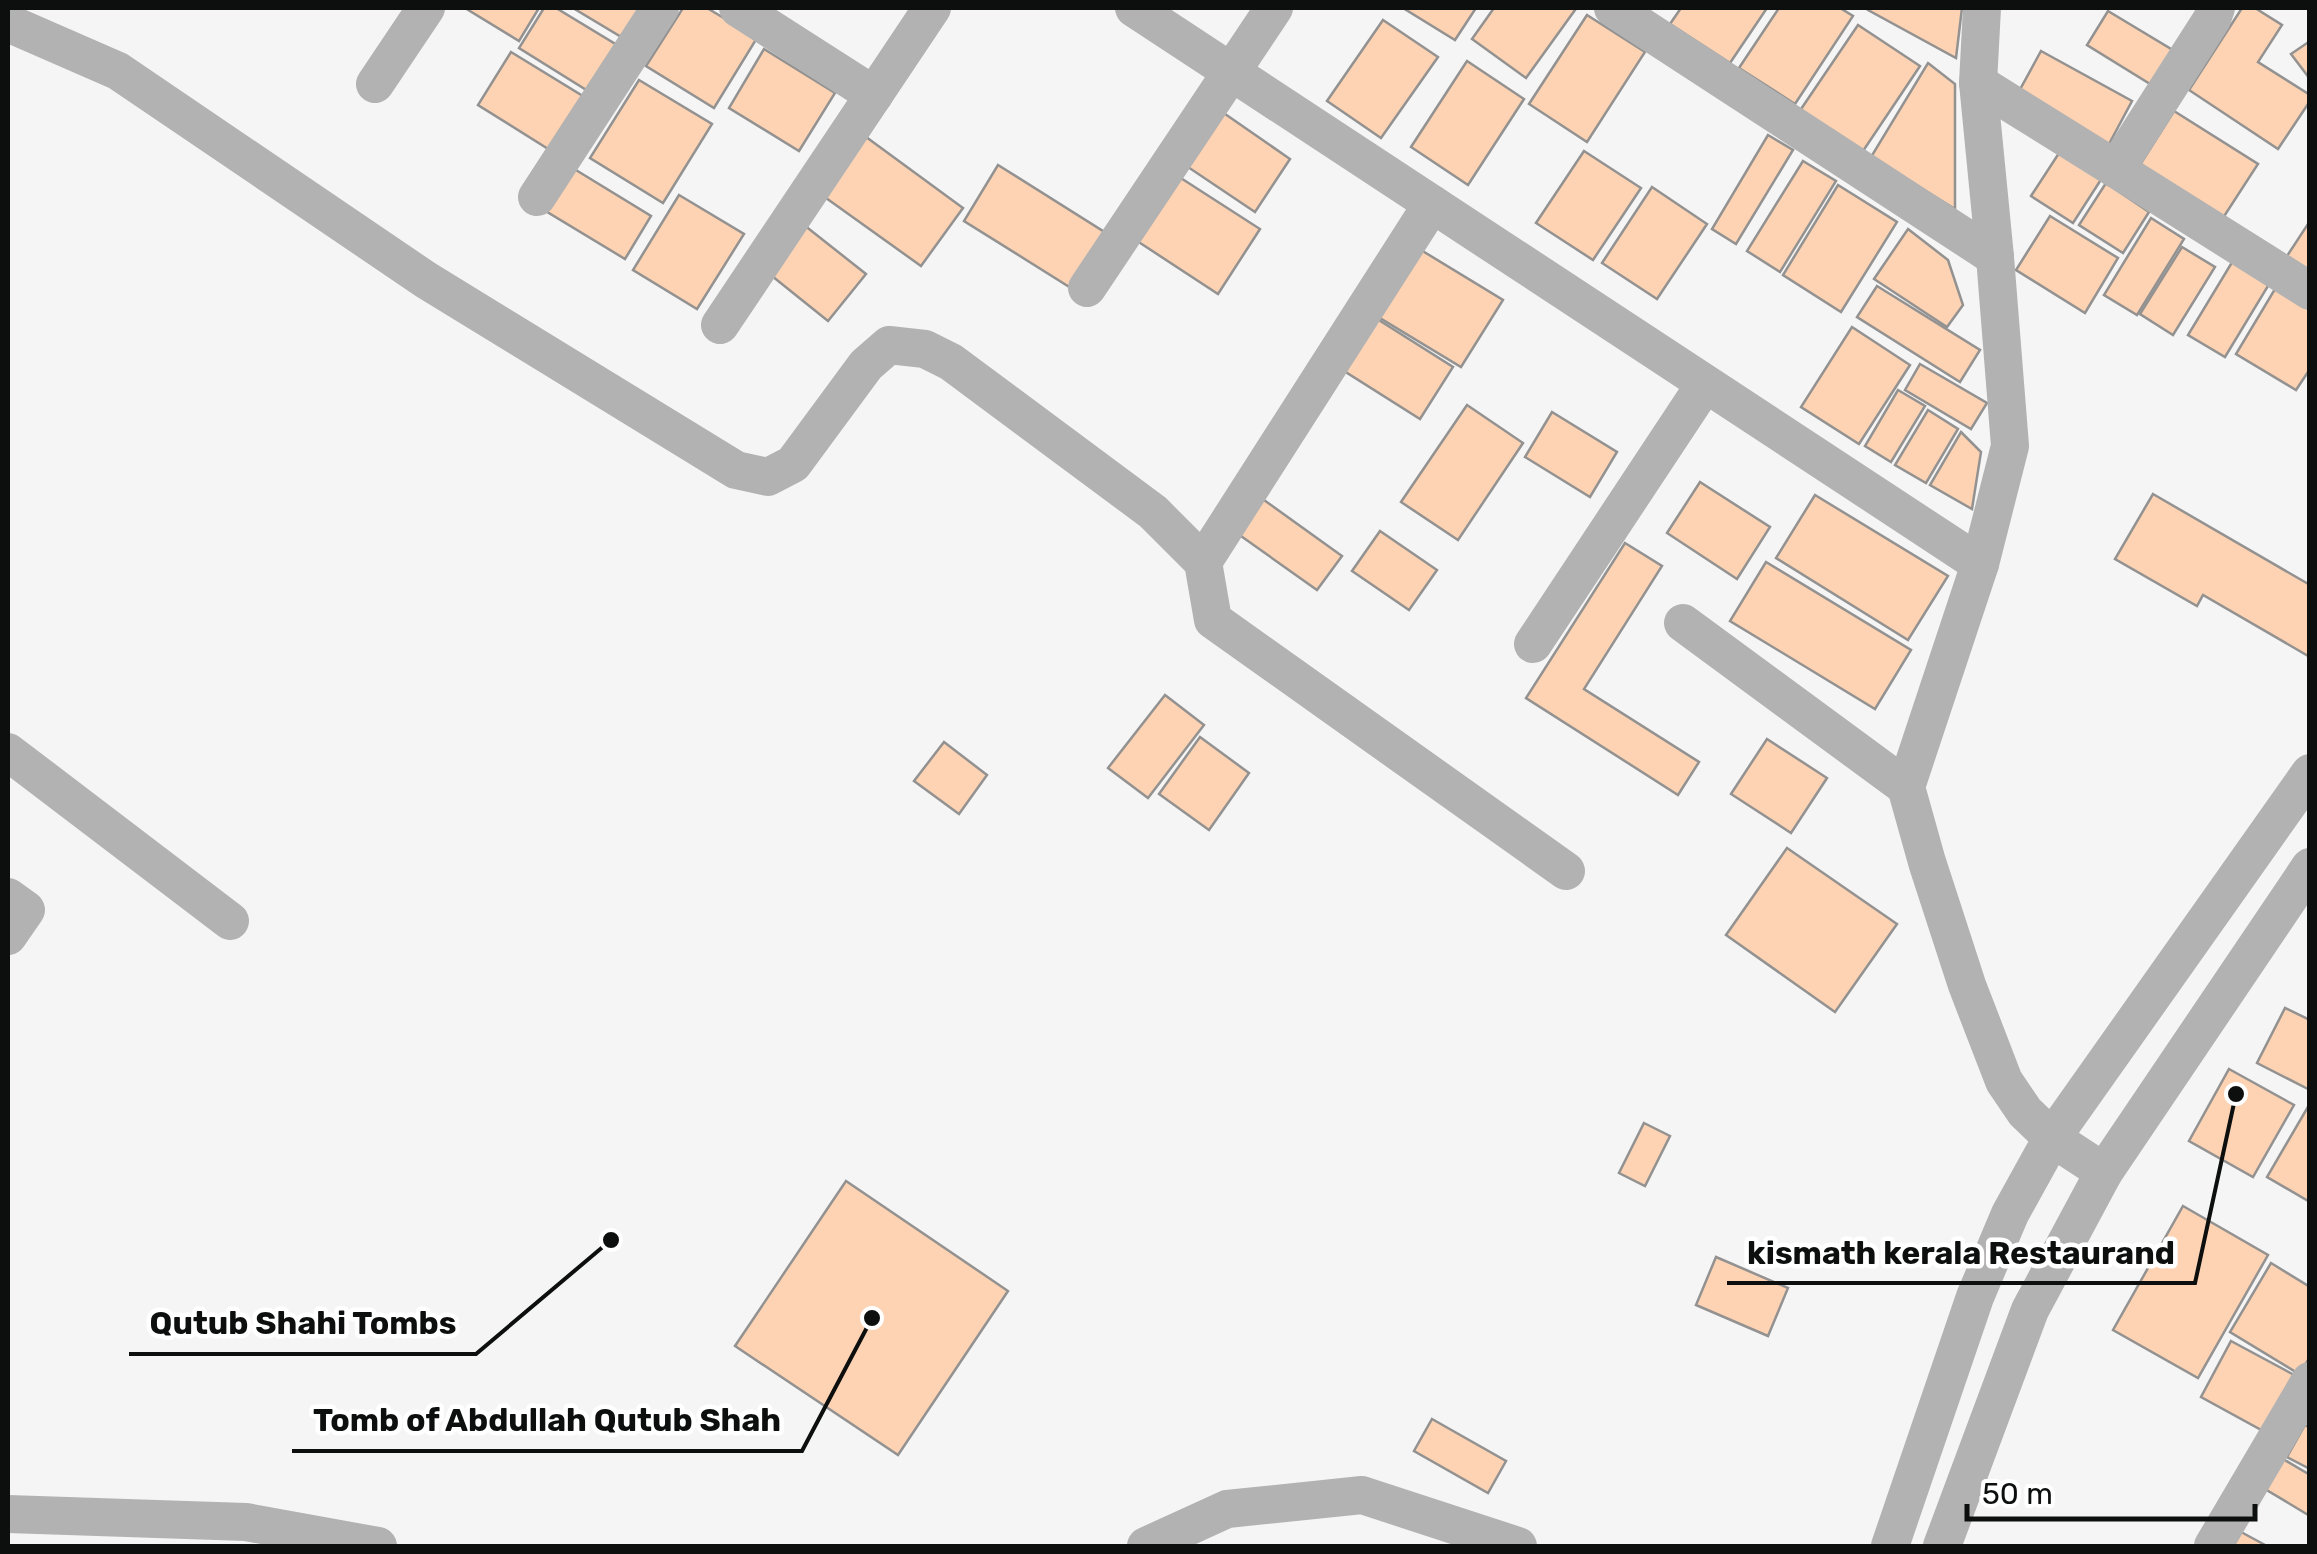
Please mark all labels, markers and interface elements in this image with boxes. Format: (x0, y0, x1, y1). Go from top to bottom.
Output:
callout: kismath kerala Restaurand (1727, 1221, 2195, 1283)
text: kismath kerala Restaurand (1747, 1234, 2175, 1272)
callout: Qutub Shahi Tombs (129, 1292, 476, 1354)
text: Qutub Shahi Tombs (150, 1304, 456, 1342)
callout: Tomb of Abdullah Qutub Shah (292, 1389, 802, 1451)
text: Tomb of Abdullah Qutub Shah (313, 1401, 781, 1439)
scale bar (1967, 1459, 2254, 1521)
text: 50 m (1982, 1476, 2053, 1512)

